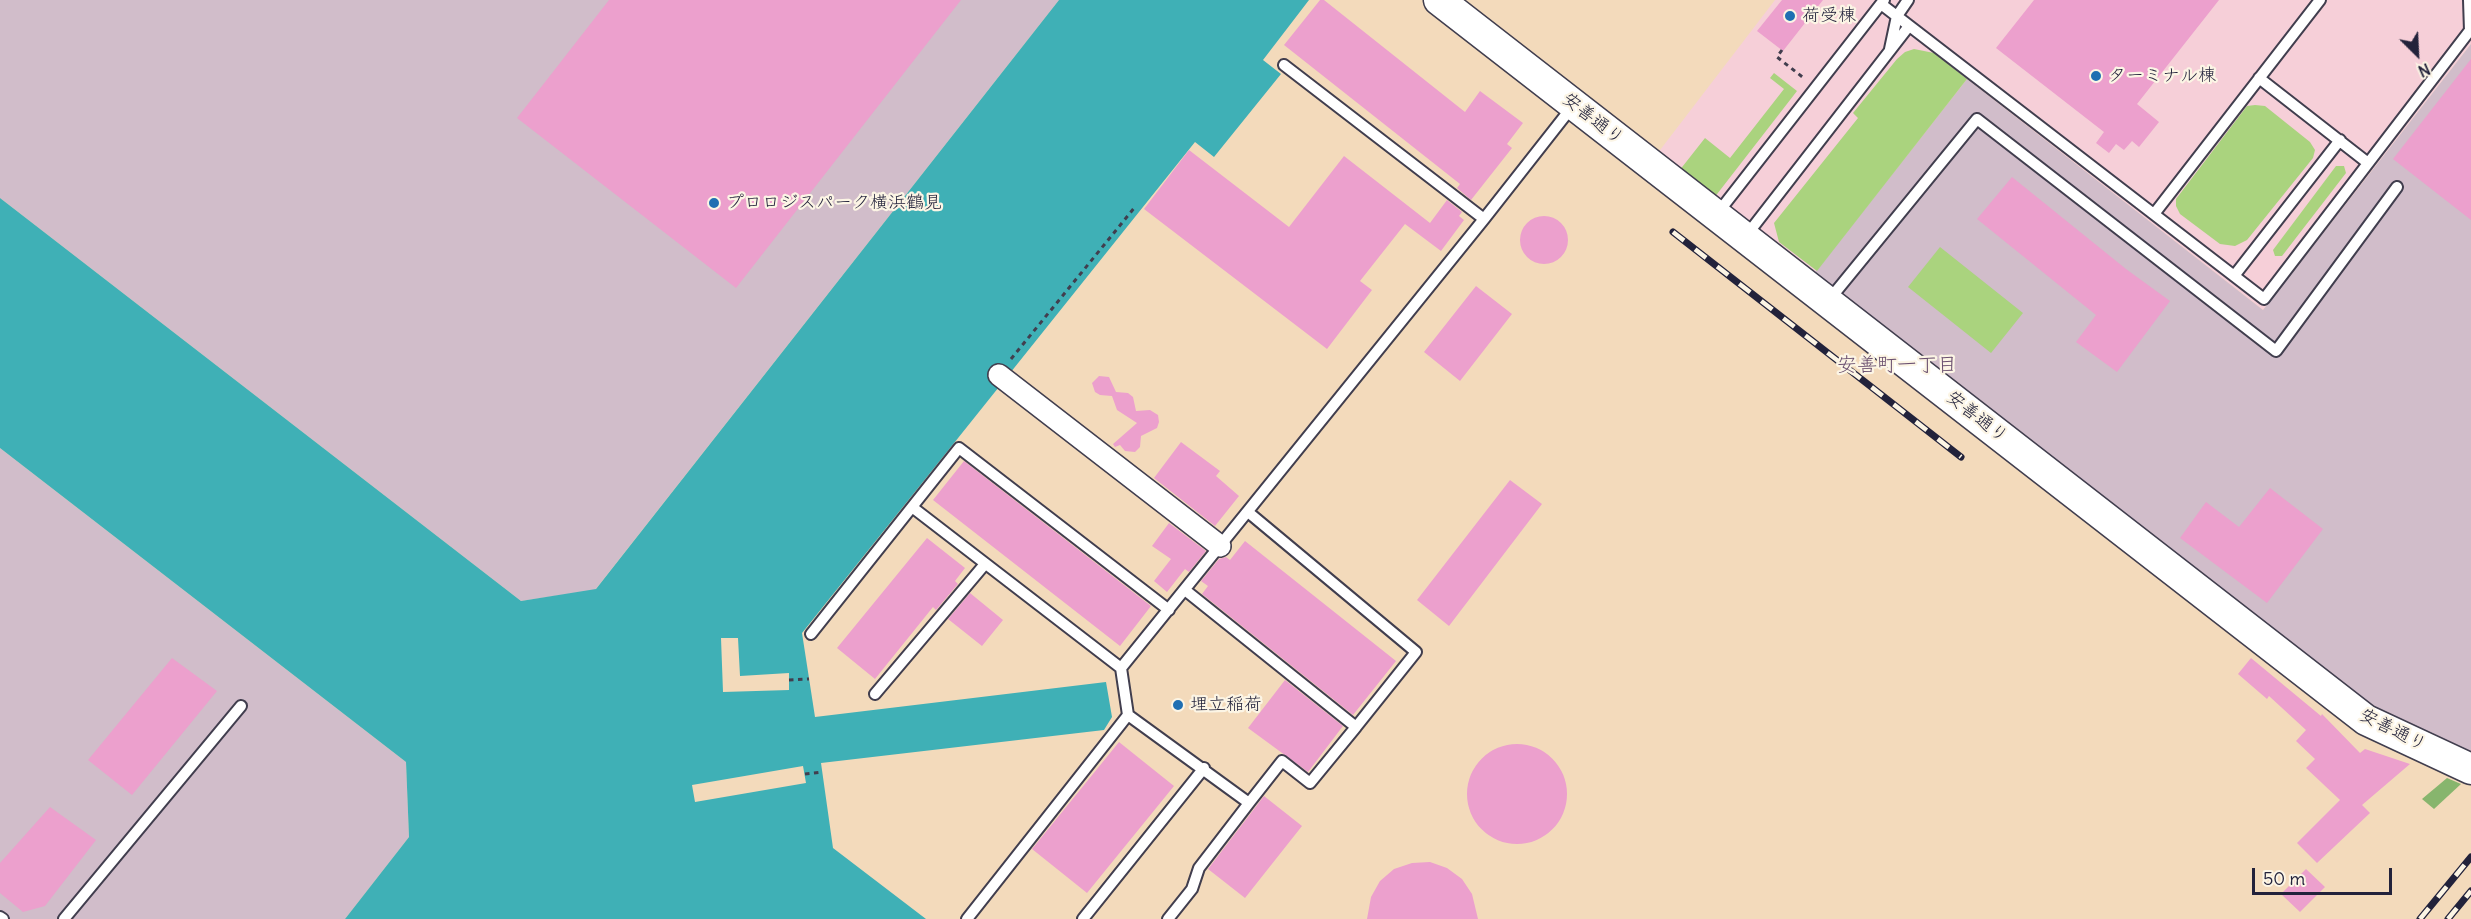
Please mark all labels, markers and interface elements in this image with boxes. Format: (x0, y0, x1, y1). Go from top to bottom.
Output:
place label: 荷受棟 (1802, 5, 1856, 27)
marker: 荷受棟 (1783, 9, 1797, 23)
north arrow (2387, 24, 2447, 84)
text: N (2415, 59, 2433, 82)
place label: ターミナル棟 (2108, 65, 2216, 87)
marker: ターミナル棟 (2089, 69, 2103, 83)
street label: 安善通り (1558, 88, 1628, 150)
place label: プロロジスパーク横浜鶴見 (726, 192, 942, 214)
marker: プロロジスパーク横浜鶴見 (707, 196, 721, 210)
district label: 安善町一丁目 (1837, 353, 1957, 377)
street label: 安善通り (1942, 386, 2012, 448)
place label: 埋立稲荷 (1190, 694, 1262, 716)
marker: 埋立稲荷 (1171, 698, 1185, 712)
street label: 安善通り (2356, 704, 2430, 756)
scale bar (2255, 856, 2394, 894)
text: 50 m (2263, 867, 2305, 890)

